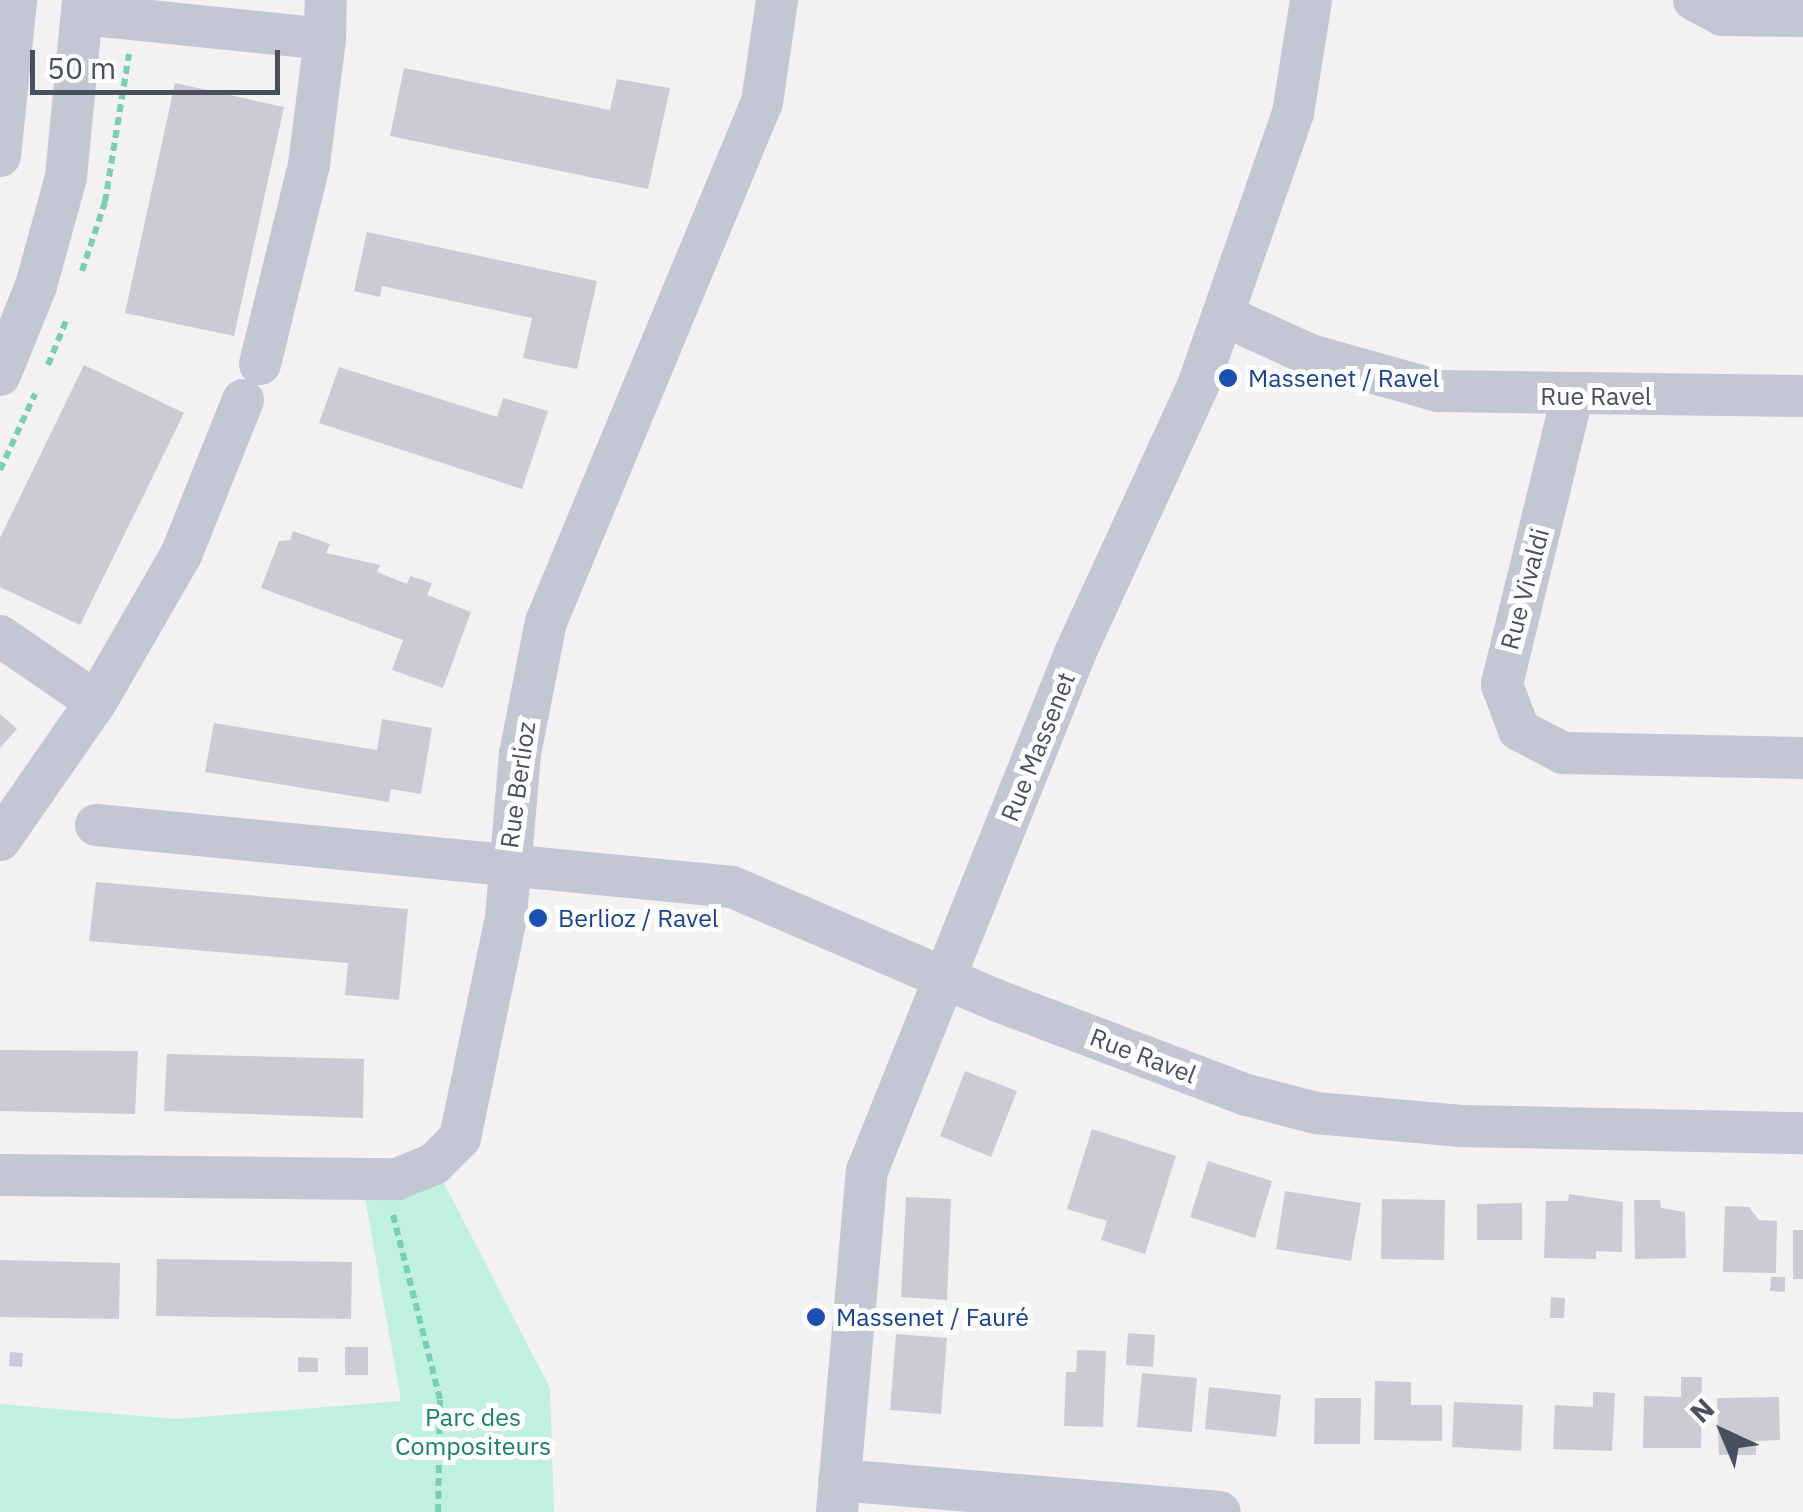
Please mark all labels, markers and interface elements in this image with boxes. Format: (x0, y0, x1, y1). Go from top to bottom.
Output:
scale bar (35, 30, 285, 92)
text: 50 m (47, 48, 116, 87)
place label: Massenet / Ravel (1248, 363, 1439, 393)
marker: Massenet / Ravel (1217, 367, 1239, 389)
street label: Rue Ravel (1540, 381, 1652, 411)
street label: Rue Vivaldi (1494, 525, 1556, 653)
street label: Rue Massenet (994, 668, 1082, 826)
street label: Rue Berlioz (494, 720, 542, 850)
place label: Berlioz / Ravel (558, 903, 719, 933)
marker: Berlioz / Ravel (527, 907, 549, 929)
street label: Rue Ravel (1086, 1022, 1200, 1090)
place label: Massenet / Fauré (836, 1302, 1029, 1332)
marker: Massenet / Fauré (805, 1306, 827, 1328)
north arrow (1673, 1382, 1773, 1482)
text: N (1682, 1390, 1722, 1430)
park label: Parc des Compositeurs (395, 1403, 551, 1462)

